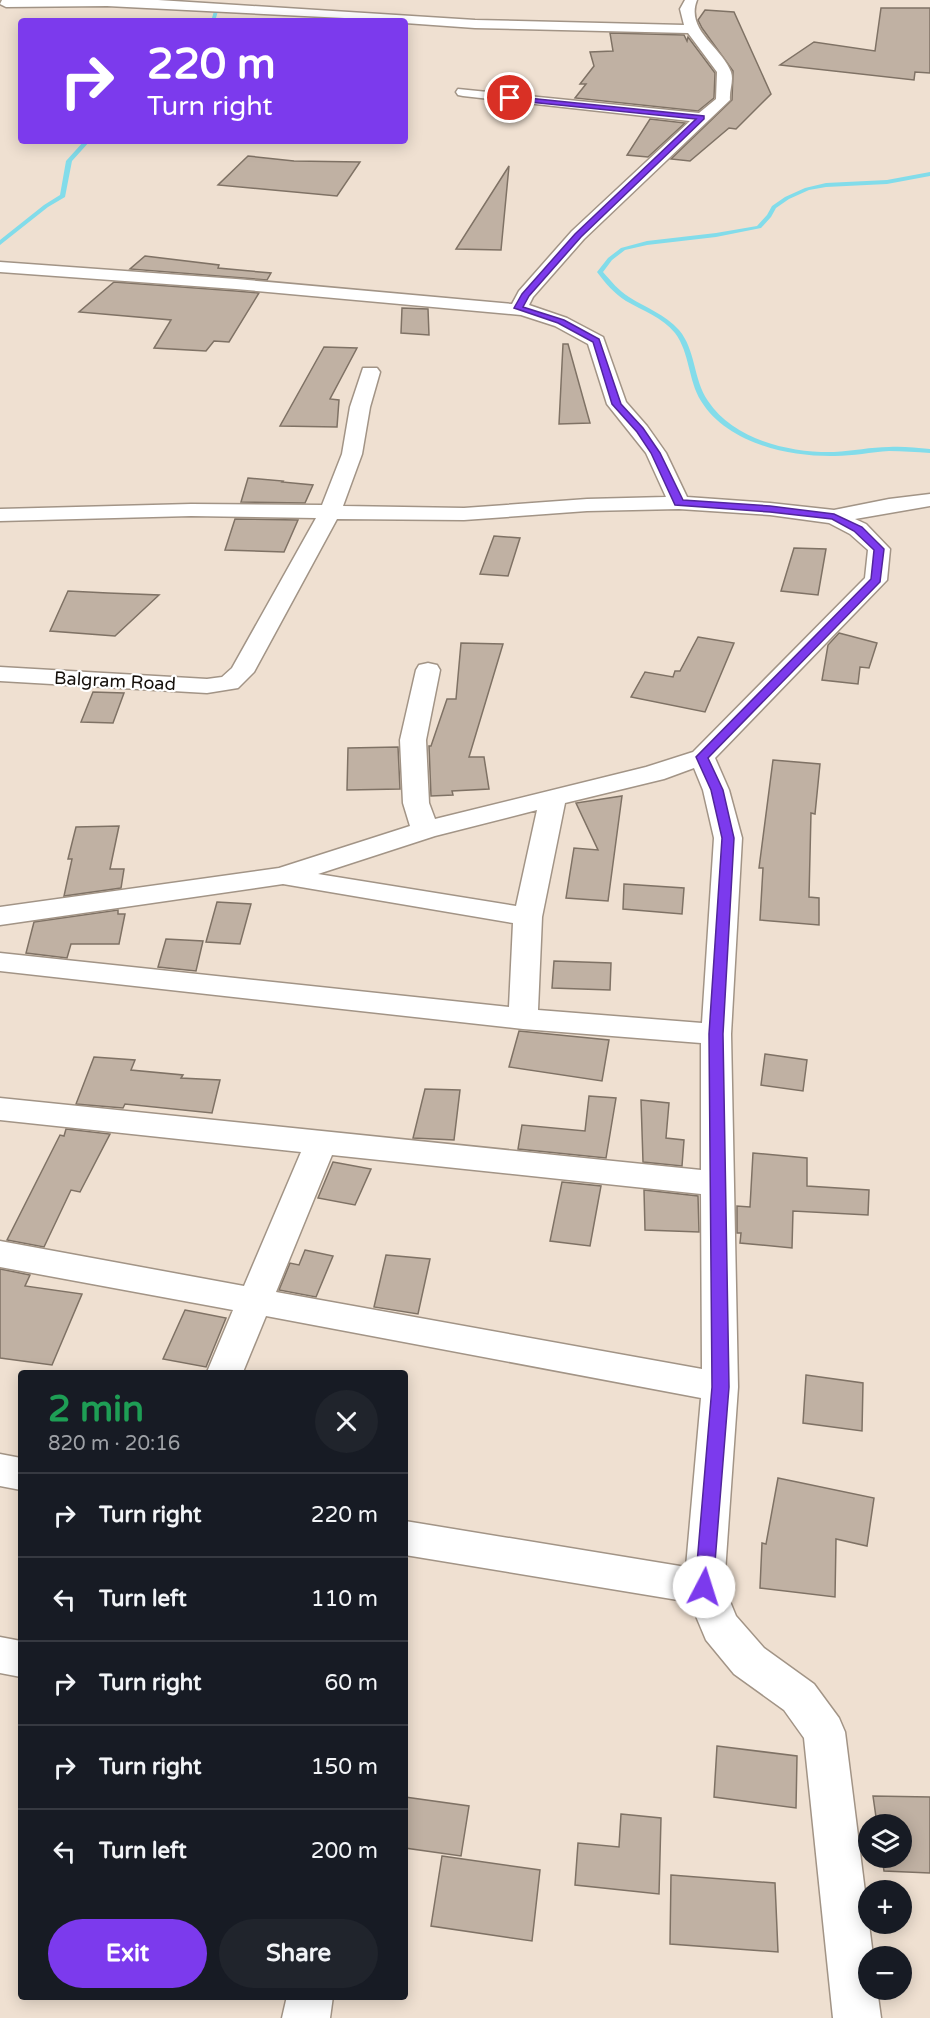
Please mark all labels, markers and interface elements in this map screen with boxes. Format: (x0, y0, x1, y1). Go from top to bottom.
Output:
text: 220 m (147, 39, 276, 90)
icon: right (48, 42, 126, 120)
pin (484, 72, 535, 123)
icon: arrive (493, 81, 526, 114)
text: Turn right (147, 90, 273, 123)
street label: Balgram Road (54, 667, 176, 695)
text: 2 min (48, 1388, 144, 1431)
button: close (315, 1390, 378, 1453)
text: 820 m · 20:16 (48, 1432, 180, 1456)
icon: right (48, 1499, 81, 1532)
text: Turn right (99, 1502, 201, 1528)
text: 220 m (311, 1502, 378, 1528)
position arrow (672, 1555, 736, 1619)
icon: left (48, 1583, 81, 1616)
text: Turn left (99, 1586, 187, 1612)
text: 110 m (311, 1586, 378, 1612)
icon: right (48, 1667, 81, 1700)
text: Turn right (99, 1670, 201, 1696)
text: 60 m (324, 1670, 378, 1696)
icon: right (48, 1751, 81, 1784)
text: Turn right (99, 1754, 201, 1780)
text: 150 m (311, 1754, 378, 1780)
map controls (858, 1814, 912, 2000)
button: layers (858, 1814, 912, 1868)
icon: left (48, 1835, 81, 1868)
text: Turn left (99, 1838, 187, 1864)
text: 200 m (311, 1838, 378, 1864)
button: + (858, 1880, 912, 1934)
button: Exit (48, 1919, 207, 1988)
button: Share (219, 1919, 378, 1988)
button: − (858, 1946, 912, 2000)

